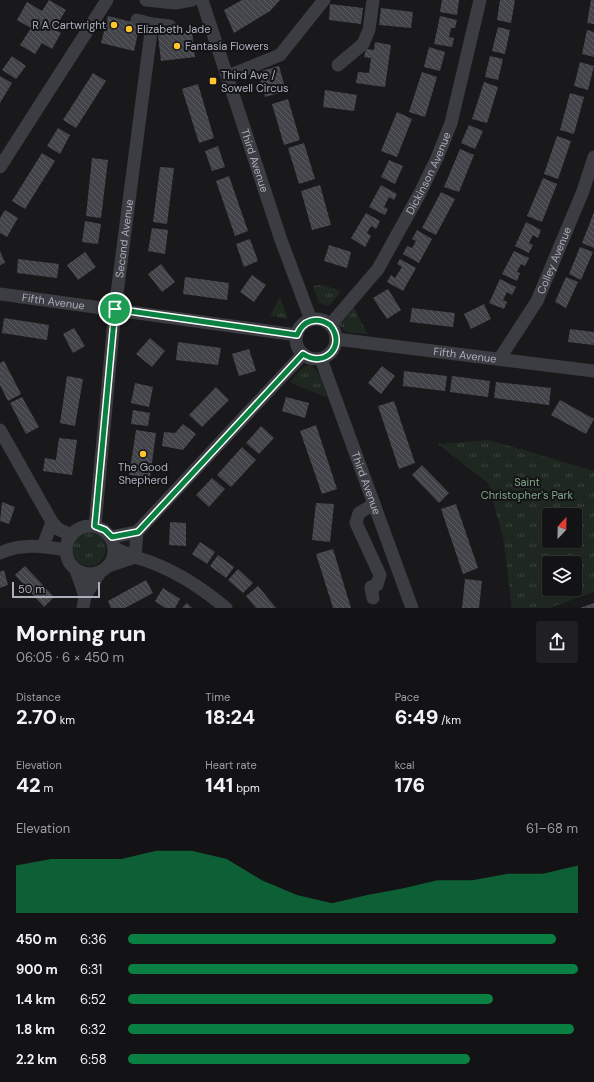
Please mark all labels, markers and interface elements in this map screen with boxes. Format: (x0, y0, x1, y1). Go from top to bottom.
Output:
place label: R A Cartwright (32, 18, 106, 32)
marker: R A Cartwright (109, 20, 119, 30)
place label: Elizabeth Jade (137, 22, 210, 36)
marker: Elizabeth Jade (124, 24, 134, 34)
place label: Fantasia Flowers (185, 39, 269, 53)
marker: Fantasia Flowers (172, 41, 182, 51)
place label: Third Ave / Sowell Circus (221, 68, 288, 95)
marker: Third Ave / Sowell Circus (208, 76, 218, 86)
street label: Third Avenue (238, 127, 272, 194)
street label: Dickinson Avenue (403, 130, 454, 217)
street label: Second Avenue (112, 198, 136, 279)
street label: Colley Avenue (534, 225, 574, 296)
street label: Fifth Avenue (21, 290, 86, 313)
pin (98, 292, 132, 326)
icon: arrive (104, 298, 126, 320)
street label: Fifth Avenue (433, 344, 497, 366)
marker: The Good Shepherd (138, 449, 148, 459)
street label: Third Avenue (348, 449, 384, 517)
place label: The Good Shepherd (118, 460, 168, 487)
park label: Saint Christopher's Park (481, 475, 574, 502)
north arrow (542, 508, 582, 548)
map controls (542, 508, 582, 596)
button: layers (542, 556, 582, 596)
scale bar (12, 580, 100, 599)
text: 50 m (18, 582, 45, 596)
text: Morning run (16, 619, 146, 648)
button: share (536, 621, 578, 663)
text: 06:05 · 6 × 450 m (16, 649, 124, 666)
text: Distance (16, 690, 61, 704)
text: Time (205, 690, 230, 704)
text: Pace (395, 690, 419, 704)
text: 2.70 (16, 704, 57, 730)
text: 18:24 (205, 704, 255, 730)
text: 6:49 (395, 704, 438, 730)
text: km (57, 713, 75, 727)
text: /km (438, 713, 461, 727)
text: Elevation (16, 758, 62, 772)
text: Heart rate (205, 758, 257, 772)
text: kcal (395, 758, 415, 772)
text: 42 (16, 772, 41, 798)
text: 141 (205, 772, 233, 798)
text: 176 (395, 772, 425, 798)
text: m (41, 781, 53, 795)
text: bpm (233, 781, 260, 795)
text: Elevation (16, 820, 70, 837)
text: 61–68 m (526, 820, 578, 837)
text: 450 m (16, 931, 57, 948)
text: 6:36 (80, 931, 107, 948)
text: 900 m (16, 961, 58, 978)
text: 6:31 (80, 961, 102, 978)
text: 1.4 km (16, 991, 55, 1008)
text: 6:52 (80, 991, 106, 1008)
text: 1.8 km (16, 1021, 55, 1038)
text: 6:32 (80, 1021, 106, 1038)
text: 2.2 km (16, 1051, 57, 1068)
text: 6:58 (80, 1051, 107, 1068)

